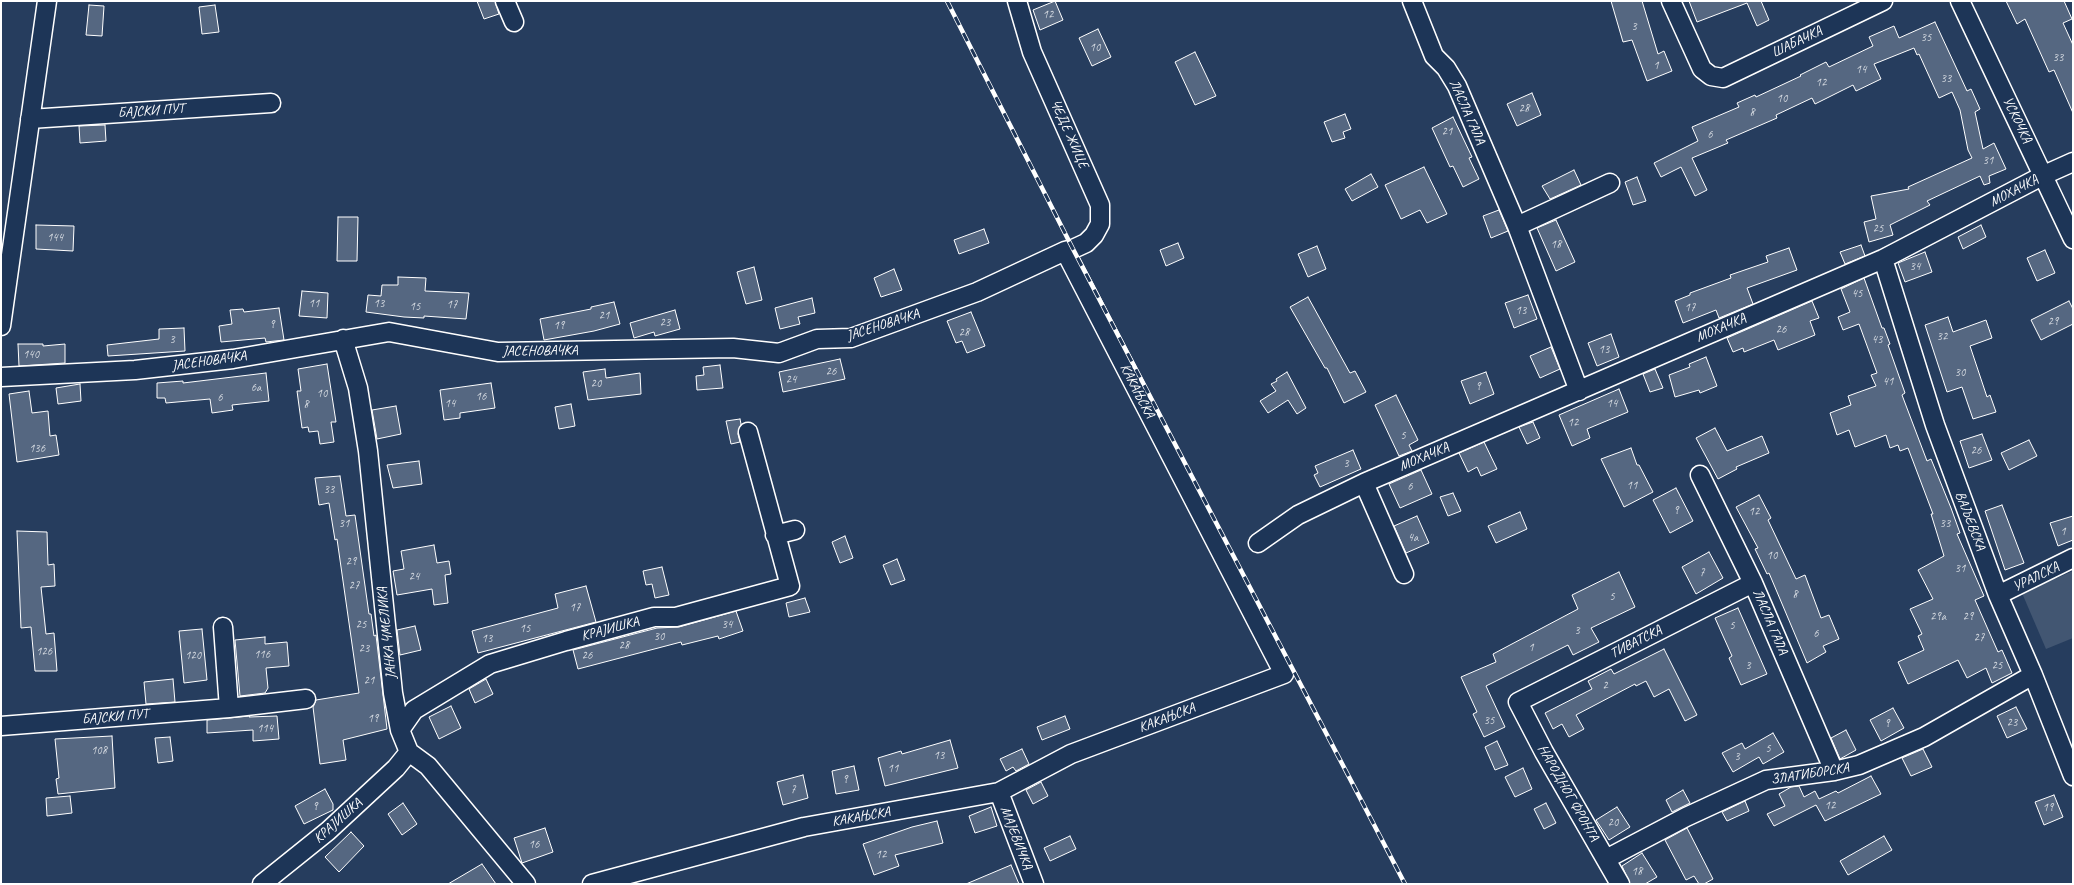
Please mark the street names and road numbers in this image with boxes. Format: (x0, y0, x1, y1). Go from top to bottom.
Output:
street label: ШАБАЧКА (1769, 23, 1825, 61)
street label: ЛАСЛА ГАЛА (1445, 77, 1489, 147)
street label: УСКОЧКА (1999, 94, 2035, 146)
street label: ЧЕДЕ ЖИЦЕ (1046, 97, 1092, 171)
street label: БАЈСКИ ПУТ (117, 100, 185, 122)
street label: МОХАЧКА (1987, 171, 2041, 211)
street label: ЈАСЕНОВАЧКА (845, 305, 921, 345)
street label: МОХАЧКА (1693, 310, 1749, 346)
street label: ЈАСЕНОВАЧКА (502, 342, 578, 360)
street label: ЈАСЕНОВАЧКА (171, 347, 247, 375)
street label: КАКАЊСКА (1116, 361, 1158, 421)
street label: МОХАЧКА (1396, 439, 1452, 475)
street label: ВАЉЕВСКА (1951, 489, 1989, 553)
street label: УРАЛСКА (2010, 559, 2062, 595)
street label: ЈАНКА ЧМЕЛИКА (374, 586, 400, 680)
street label: ЛАСЛА ГАЛА (1749, 587, 1791, 657)
street label: КРАЈИШКА (579, 613, 641, 645)
street label: ТИВАТСКА (1607, 622, 1665, 662)
street label: КАКАЊСКА (1137, 700, 1197, 736)
street label: БАЈСКИ ПУТ (81, 706, 149, 728)
street label: НАРОДНОГ ФРОНТА (1534, 742, 1602, 844)
street label: ЗЛАТИБОРСКА (1770, 760, 1850, 788)
street label: КРАЈИШКА (310, 795, 366, 847)
street label: КАКАЊСКА (831, 804, 891, 830)
street label: МАЈЕВИЧКА (996, 804, 1036, 872)

